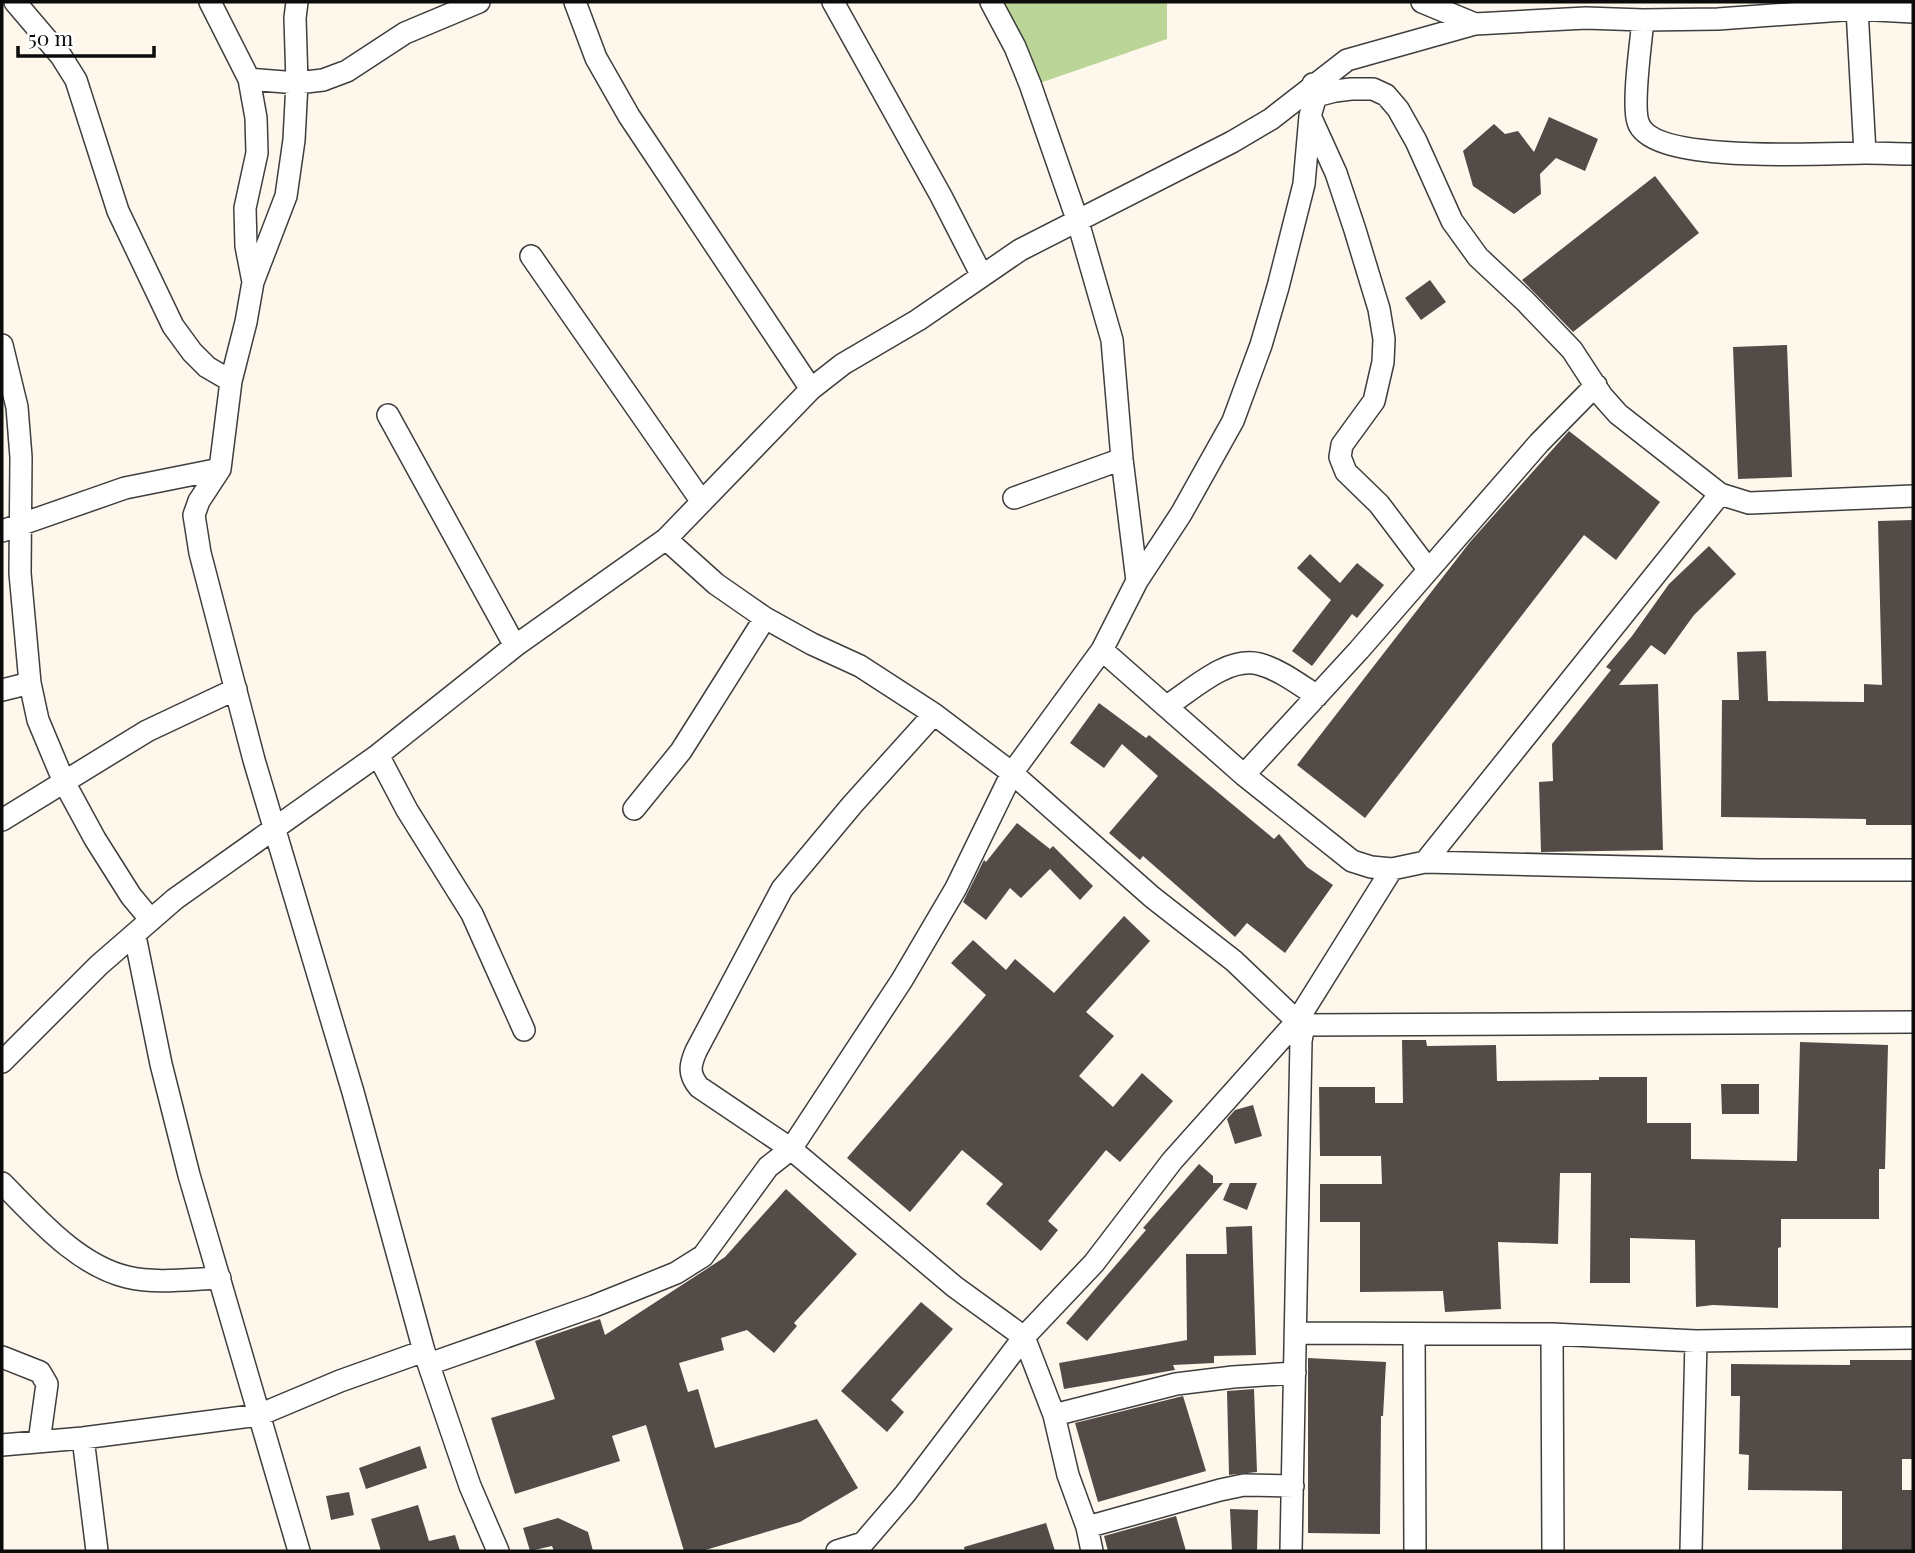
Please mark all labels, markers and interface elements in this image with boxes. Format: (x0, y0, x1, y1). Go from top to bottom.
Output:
scale bar (18, 14, 154, 58)
text: 50 m (28, 23, 74, 51)

